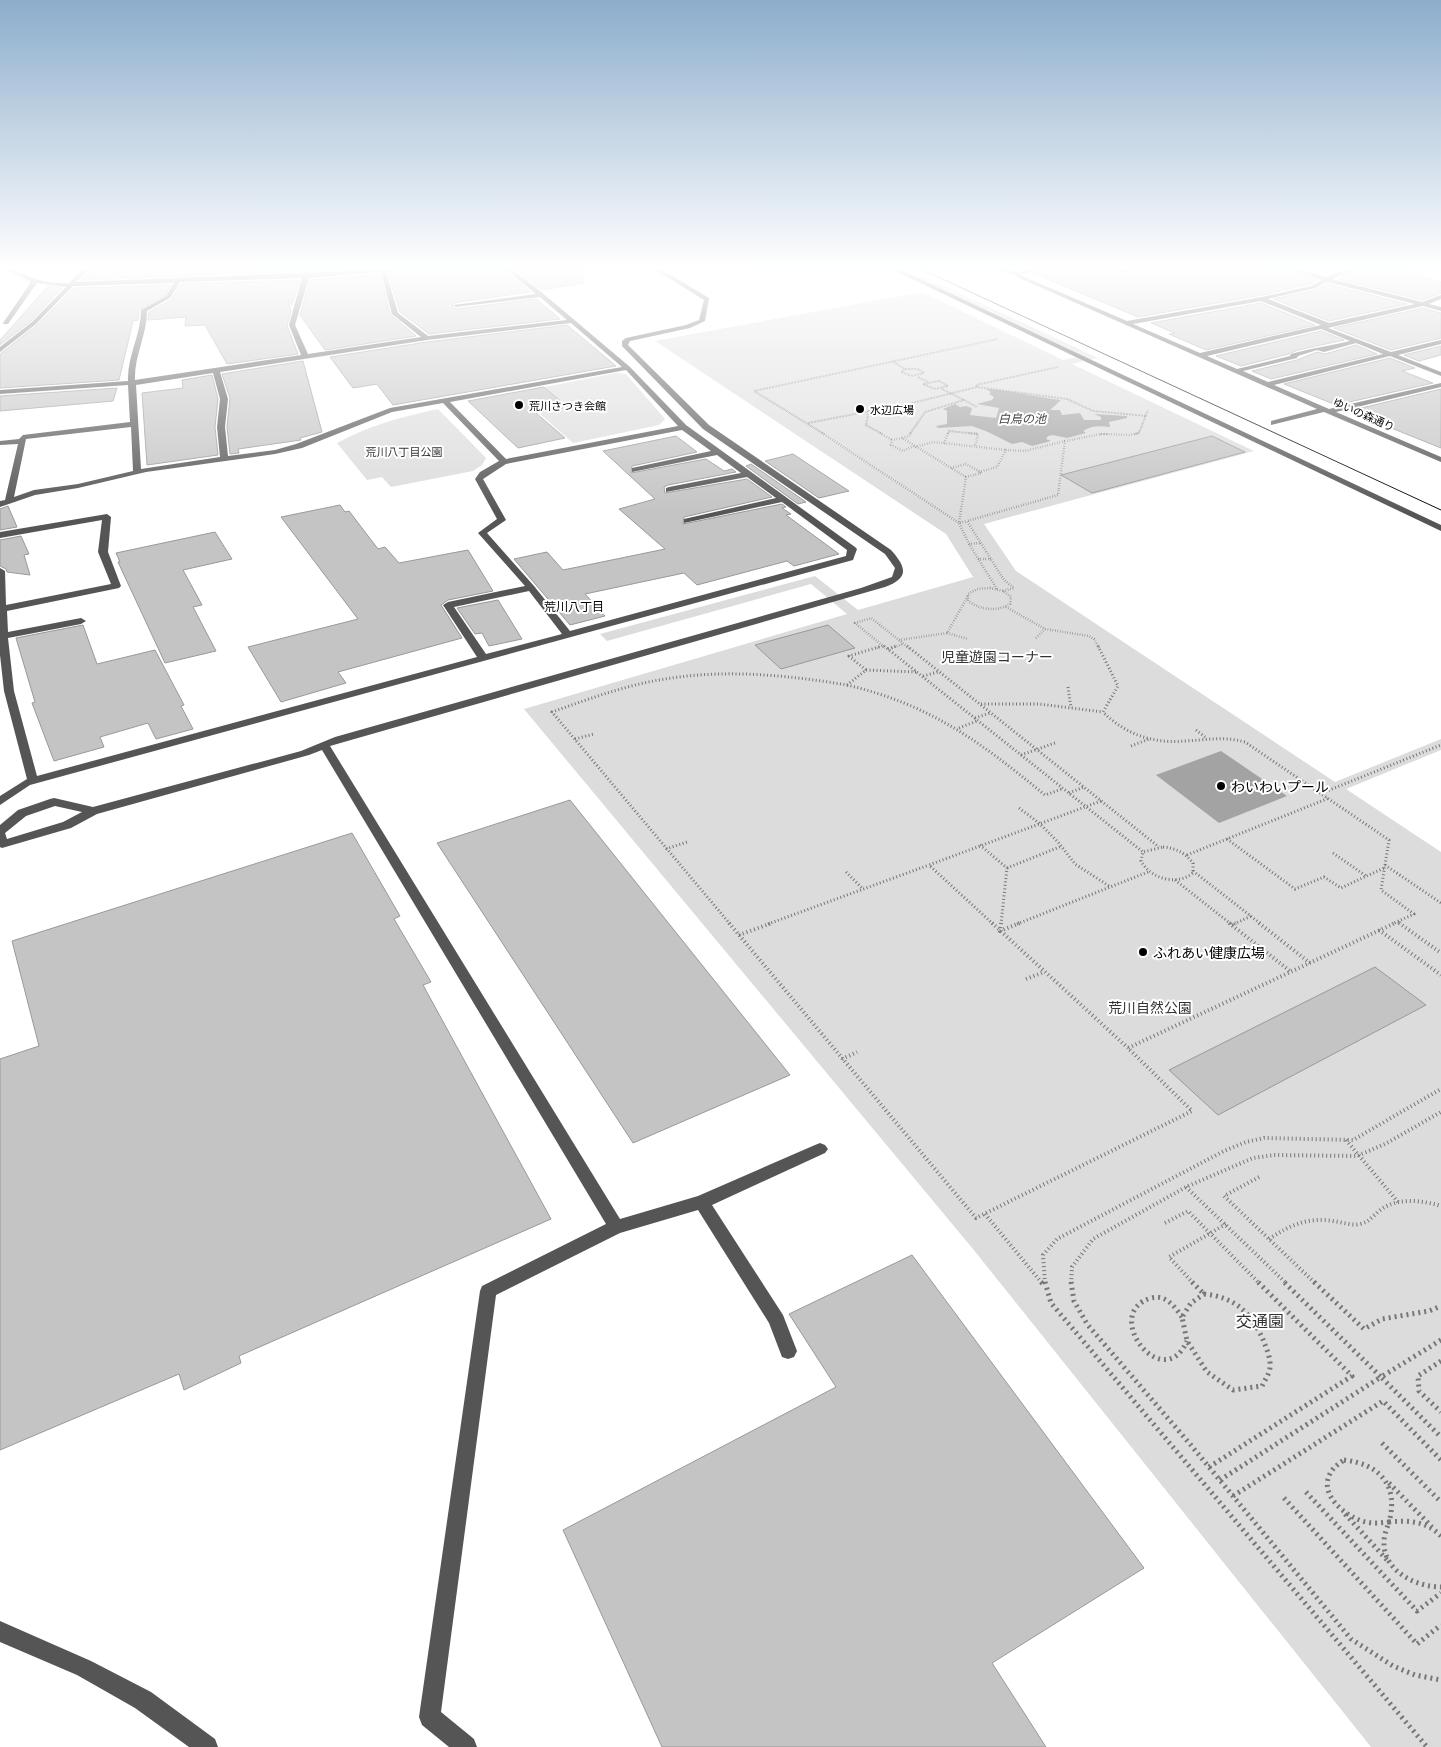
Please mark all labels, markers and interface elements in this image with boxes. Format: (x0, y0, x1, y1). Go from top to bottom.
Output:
street label: ゆいの森通り (1331, 395, 1397, 433)
marker: 荒川さつき会館 (513, 399, 525, 411)
place label: 荒川さつき会館 (529, 399, 606, 412)
marker: 水辺広場 (854, 403, 866, 415)
place label: 水辺広場 (870, 403, 914, 416)
water label: 白鳥の池 (998, 411, 1047, 425)
park label: 荒川八丁目公園 (366, 445, 443, 458)
district label: 荒川八丁目 (544, 599, 604, 613)
park label: 児童遊園コーナー (941, 648, 1053, 665)
place label: わいわいプール (1231, 778, 1329, 795)
marker: わいわいプール (1215, 780, 1227, 792)
place label: ふれあい健康広場 (1153, 944, 1265, 961)
marker: ふれあい健康広場 (1137, 946, 1149, 958)
park label: 荒川自然公園 (1108, 999, 1192, 1016)
park label: 交通園 (1236, 1311, 1284, 1330)

